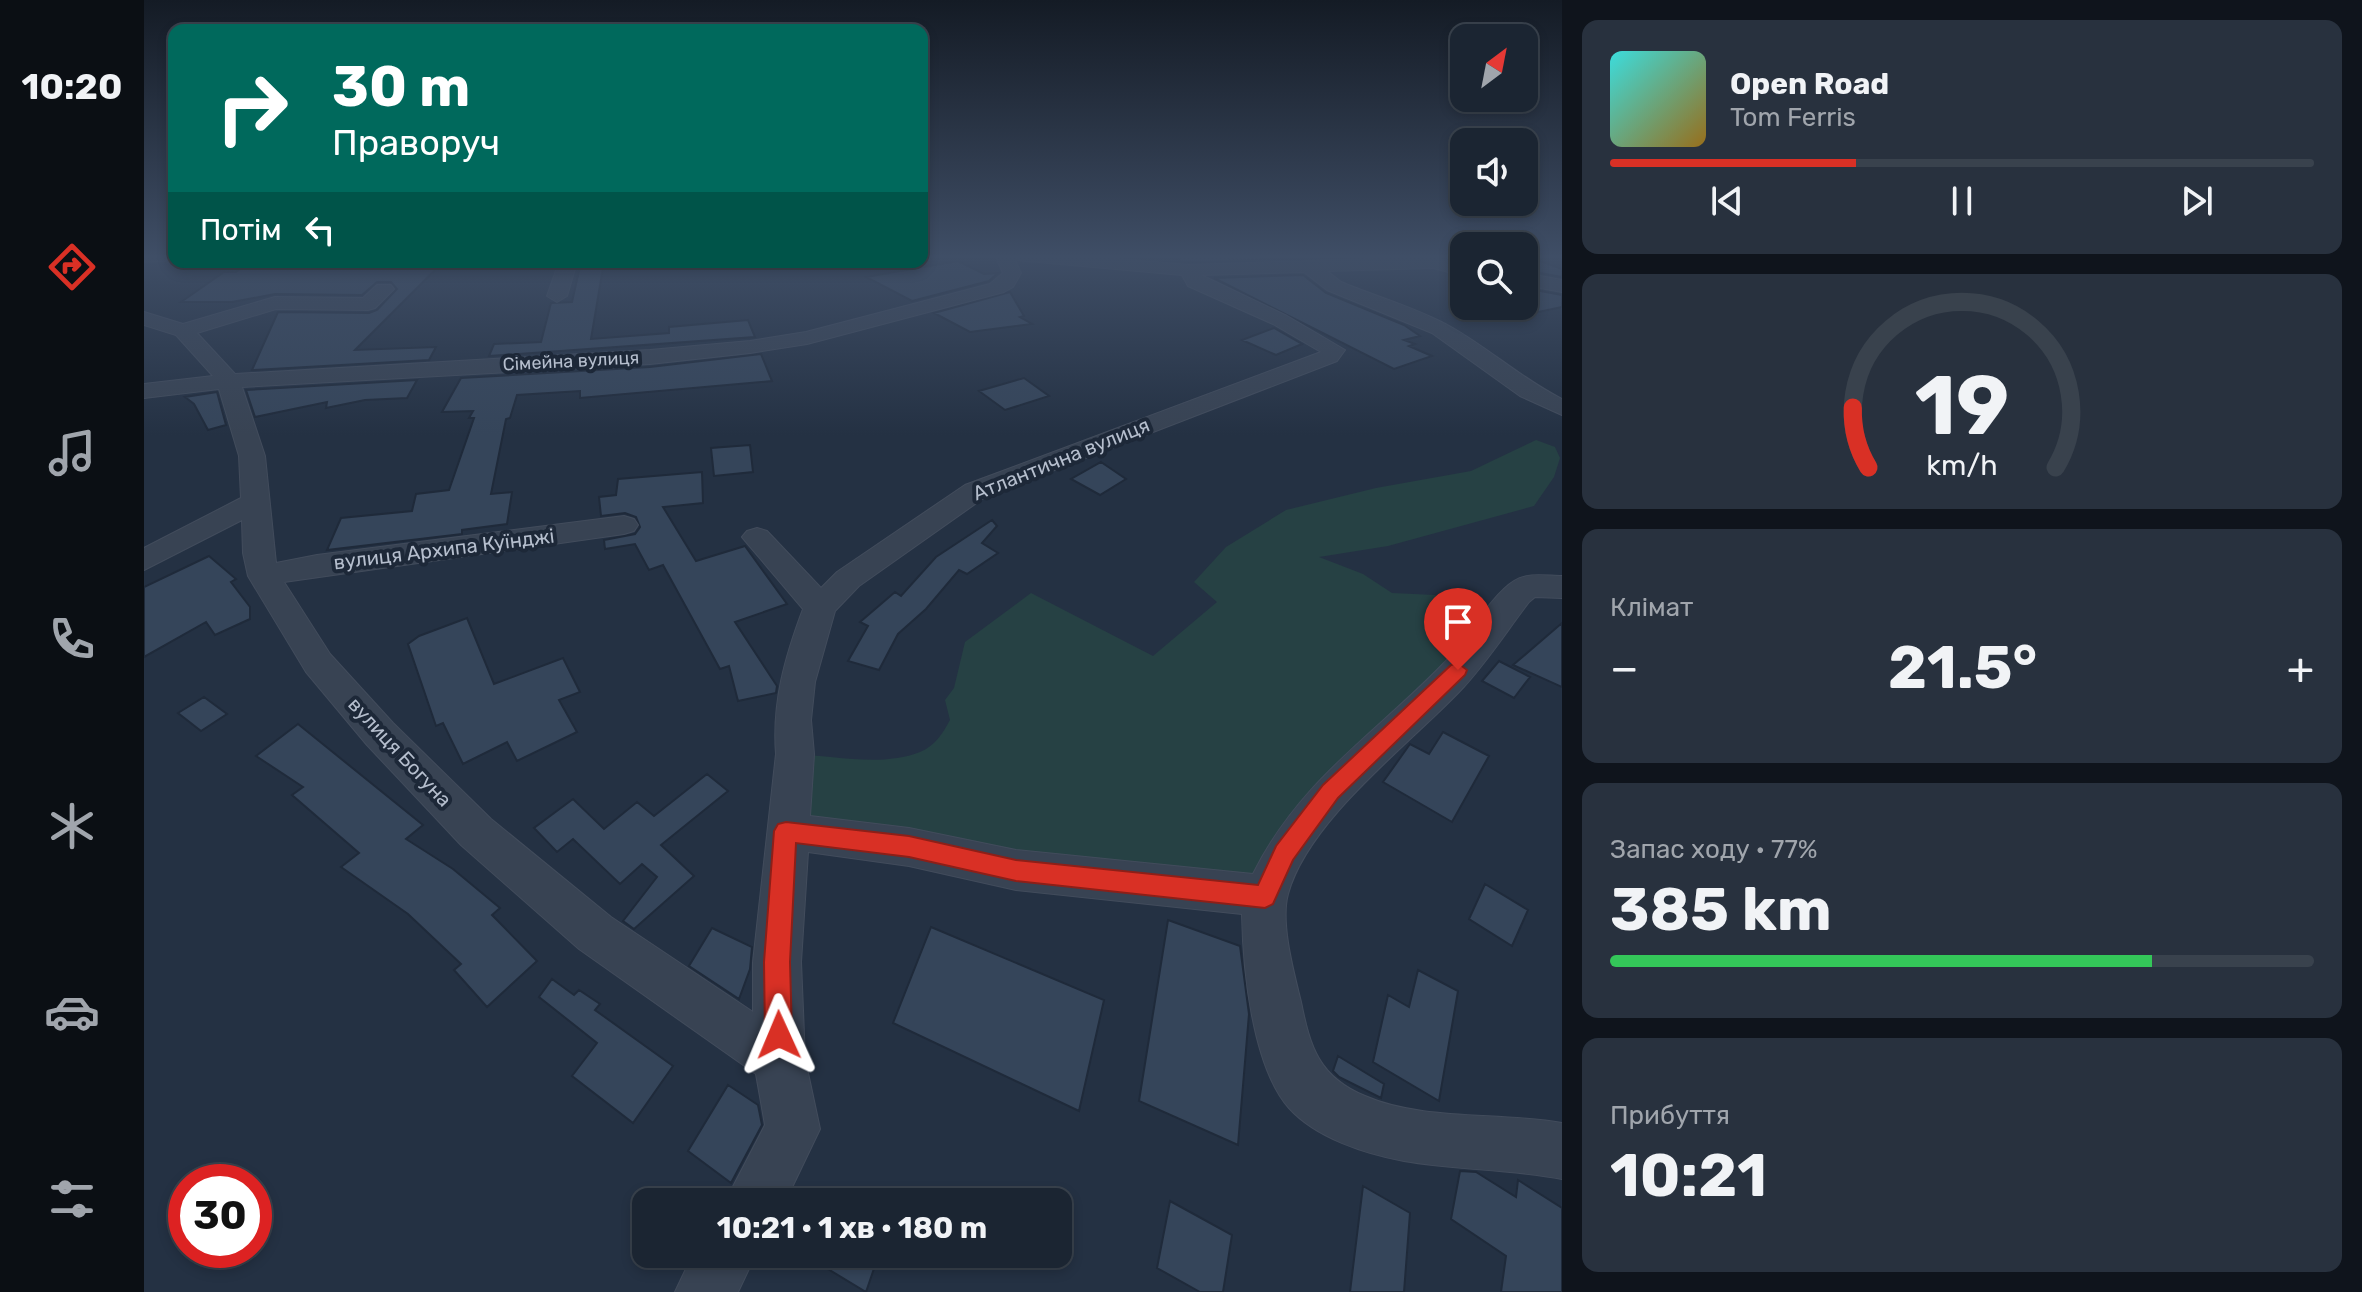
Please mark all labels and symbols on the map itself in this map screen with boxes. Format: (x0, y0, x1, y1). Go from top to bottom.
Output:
north arrow (1450, 24, 1538, 112)
street label: Сімейна вулиця (502, 346, 640, 376)
street label: Атлантична вулиця (969, 413, 1153, 505)
street label: вулиця Архипа Куїнджі (332, 524, 556, 574)
pin (1424, 588, 1492, 670)
street label: вулиця Богуна (343, 692, 457, 812)
position arrow (737, 993, 821, 1077)
speed limit sign: 30 (168, 1164, 272, 1268)

